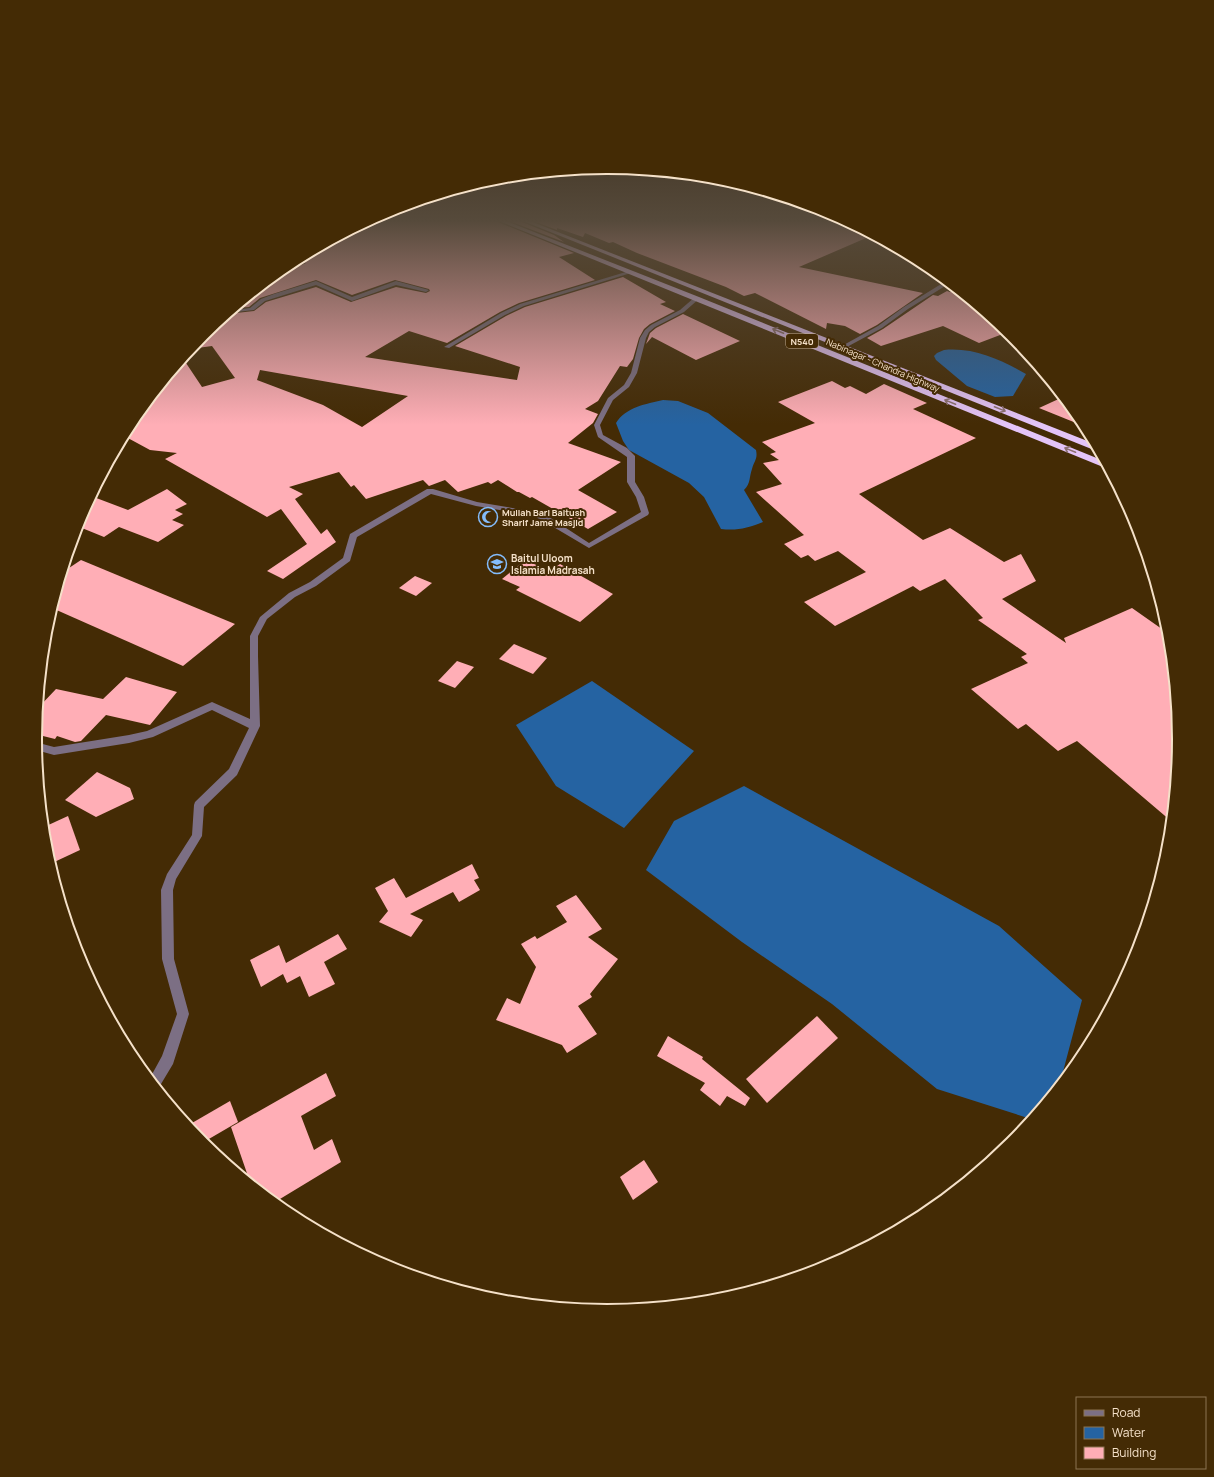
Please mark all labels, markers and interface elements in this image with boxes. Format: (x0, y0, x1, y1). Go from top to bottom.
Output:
one-way arrow (772, 326, 784, 334)
road number: N540 (786, 334, 818, 348)
street label: Nabinagar - Chandra Highway (824, 335, 942, 395)
one-way arrow (944, 397, 956, 405)
one-way arrow (993, 406, 1005, 414)
one-way arrow (1065, 446, 1077, 454)
mosque icon: Mullah Bari Baitush Sharif Jame Masjid (477, 506, 499, 528)
place label: Mullah Bari Baitush Sharif Jame Masjid (502, 506, 586, 529)
place label: Baitul Uloom Islamia Madrasah (511, 551, 595, 577)
school or university icon: Baitul Uloom Islamia Madrasah (486, 553, 508, 575)
legend (1076, 1397, 1206, 1469)
text: Road (1112, 1404, 1140, 1421)
text: Water (1112, 1424, 1146, 1441)
text: Building (1112, 1444, 1156, 1461)

